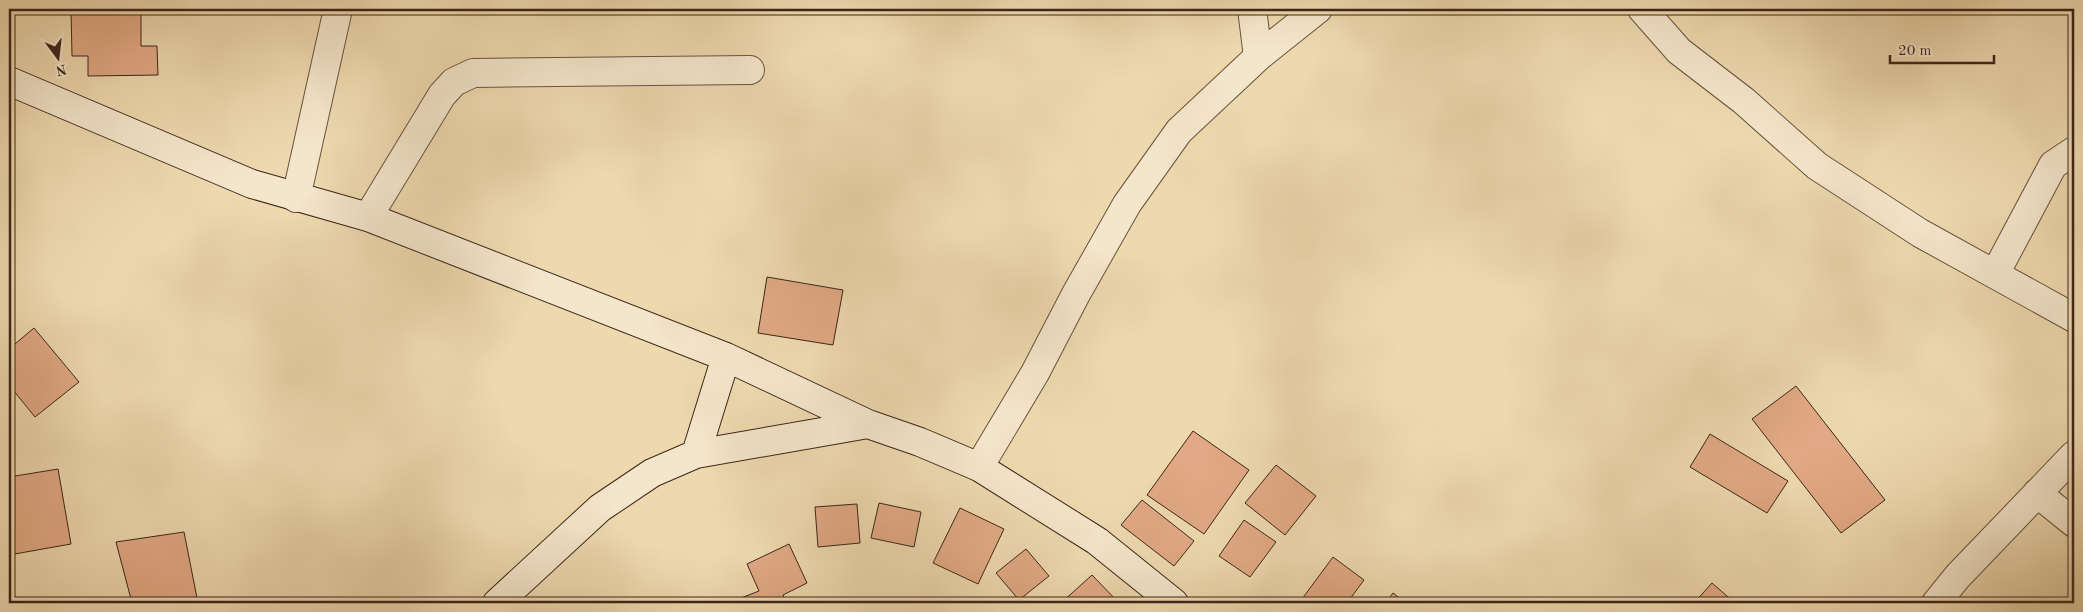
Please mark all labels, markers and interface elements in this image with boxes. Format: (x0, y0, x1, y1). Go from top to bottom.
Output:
north arrow (32, 32, 82, 82)
scale bar (1890, 32, 1994, 64)
text: 20 m (1898, 44, 1932, 59)
text: N (54, 61, 68, 78)

